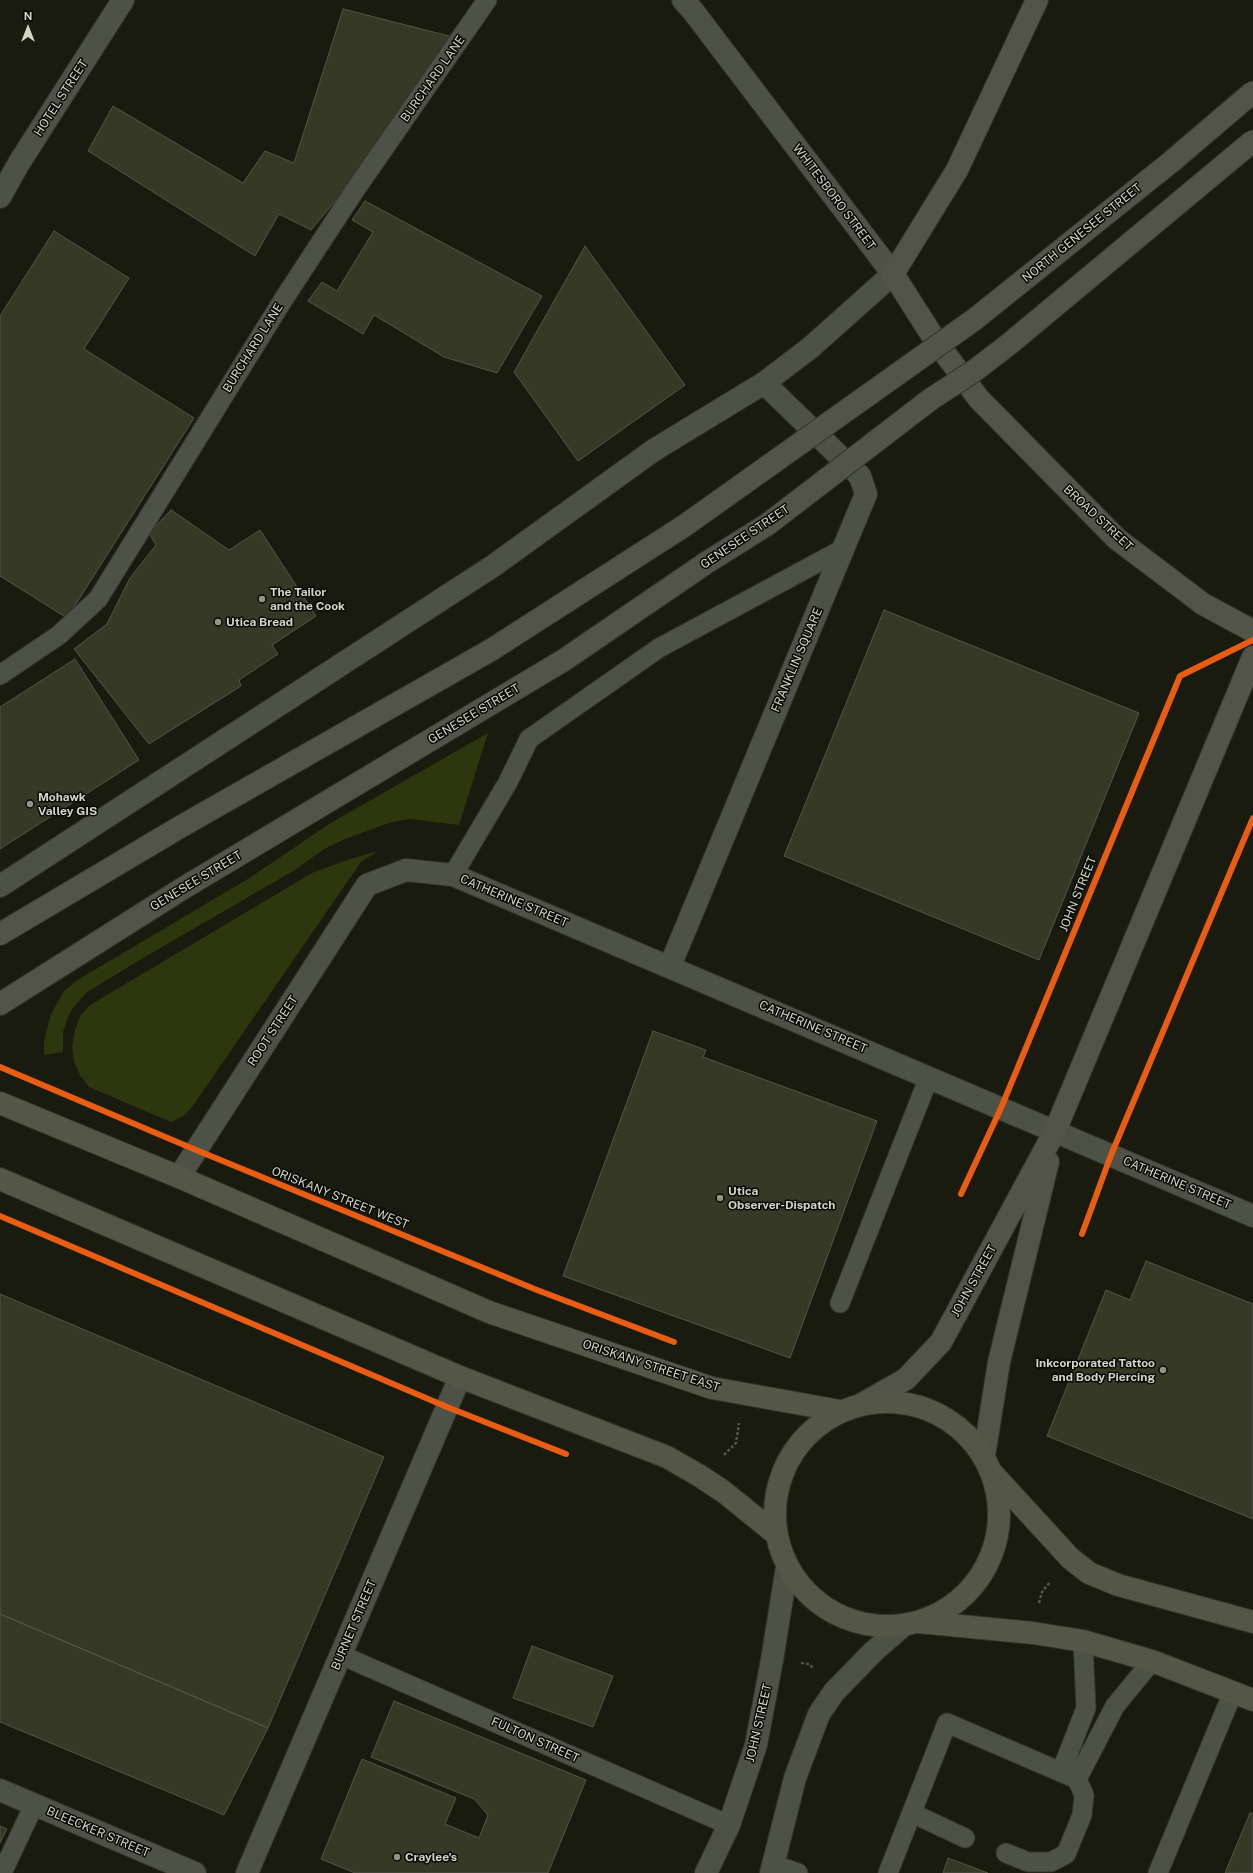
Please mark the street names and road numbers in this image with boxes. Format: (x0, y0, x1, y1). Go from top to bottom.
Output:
street label: BURCHARD LANE (398, 33, 468, 125)
street label: HOTEL STREET (31, 57, 91, 139)
street label: WHITESBORO STREET (790, 141, 878, 253)
street label: NORTH GENESEE STREET (1019, 180, 1145, 286)
street label: BURCHARD LANE (220, 301, 286, 395)
street label: BROAD STREET (1060, 482, 1136, 554)
street label: GENESEE STREET (698, 502, 792, 572)
street label: FRANKLIN SQUARE (768, 606, 826, 714)
street label: GENESEE STREET (426, 681, 522, 747)
street label: GENESEE STREET (148, 848, 244, 914)
street label: JOHN STREET (1056, 854, 1100, 934)
street label: CATHERINE STREET (458, 872, 570, 930)
street label: ROOT STREET (245, 993, 301, 1069)
street label: CATHERINE STREET (757, 998, 869, 1056)
street label: CATHERINE STREET (1121, 1154, 1233, 1212)
street label: ORISKANY STREET WEST (269, 1164, 411, 1232)
street label: JOHN STREET (948, 1243, 1000, 1319)
street label: ORISKANY STREET EAST (581, 1337, 721, 1395)
street label: BURNET STREET (328, 1578, 380, 1672)
street label: JOHN STREET (743, 1682, 775, 1764)
street label: FULTON STREET (489, 1714, 581, 1766)
street label: BLEECKER STREET (44, 1804, 152, 1860)

